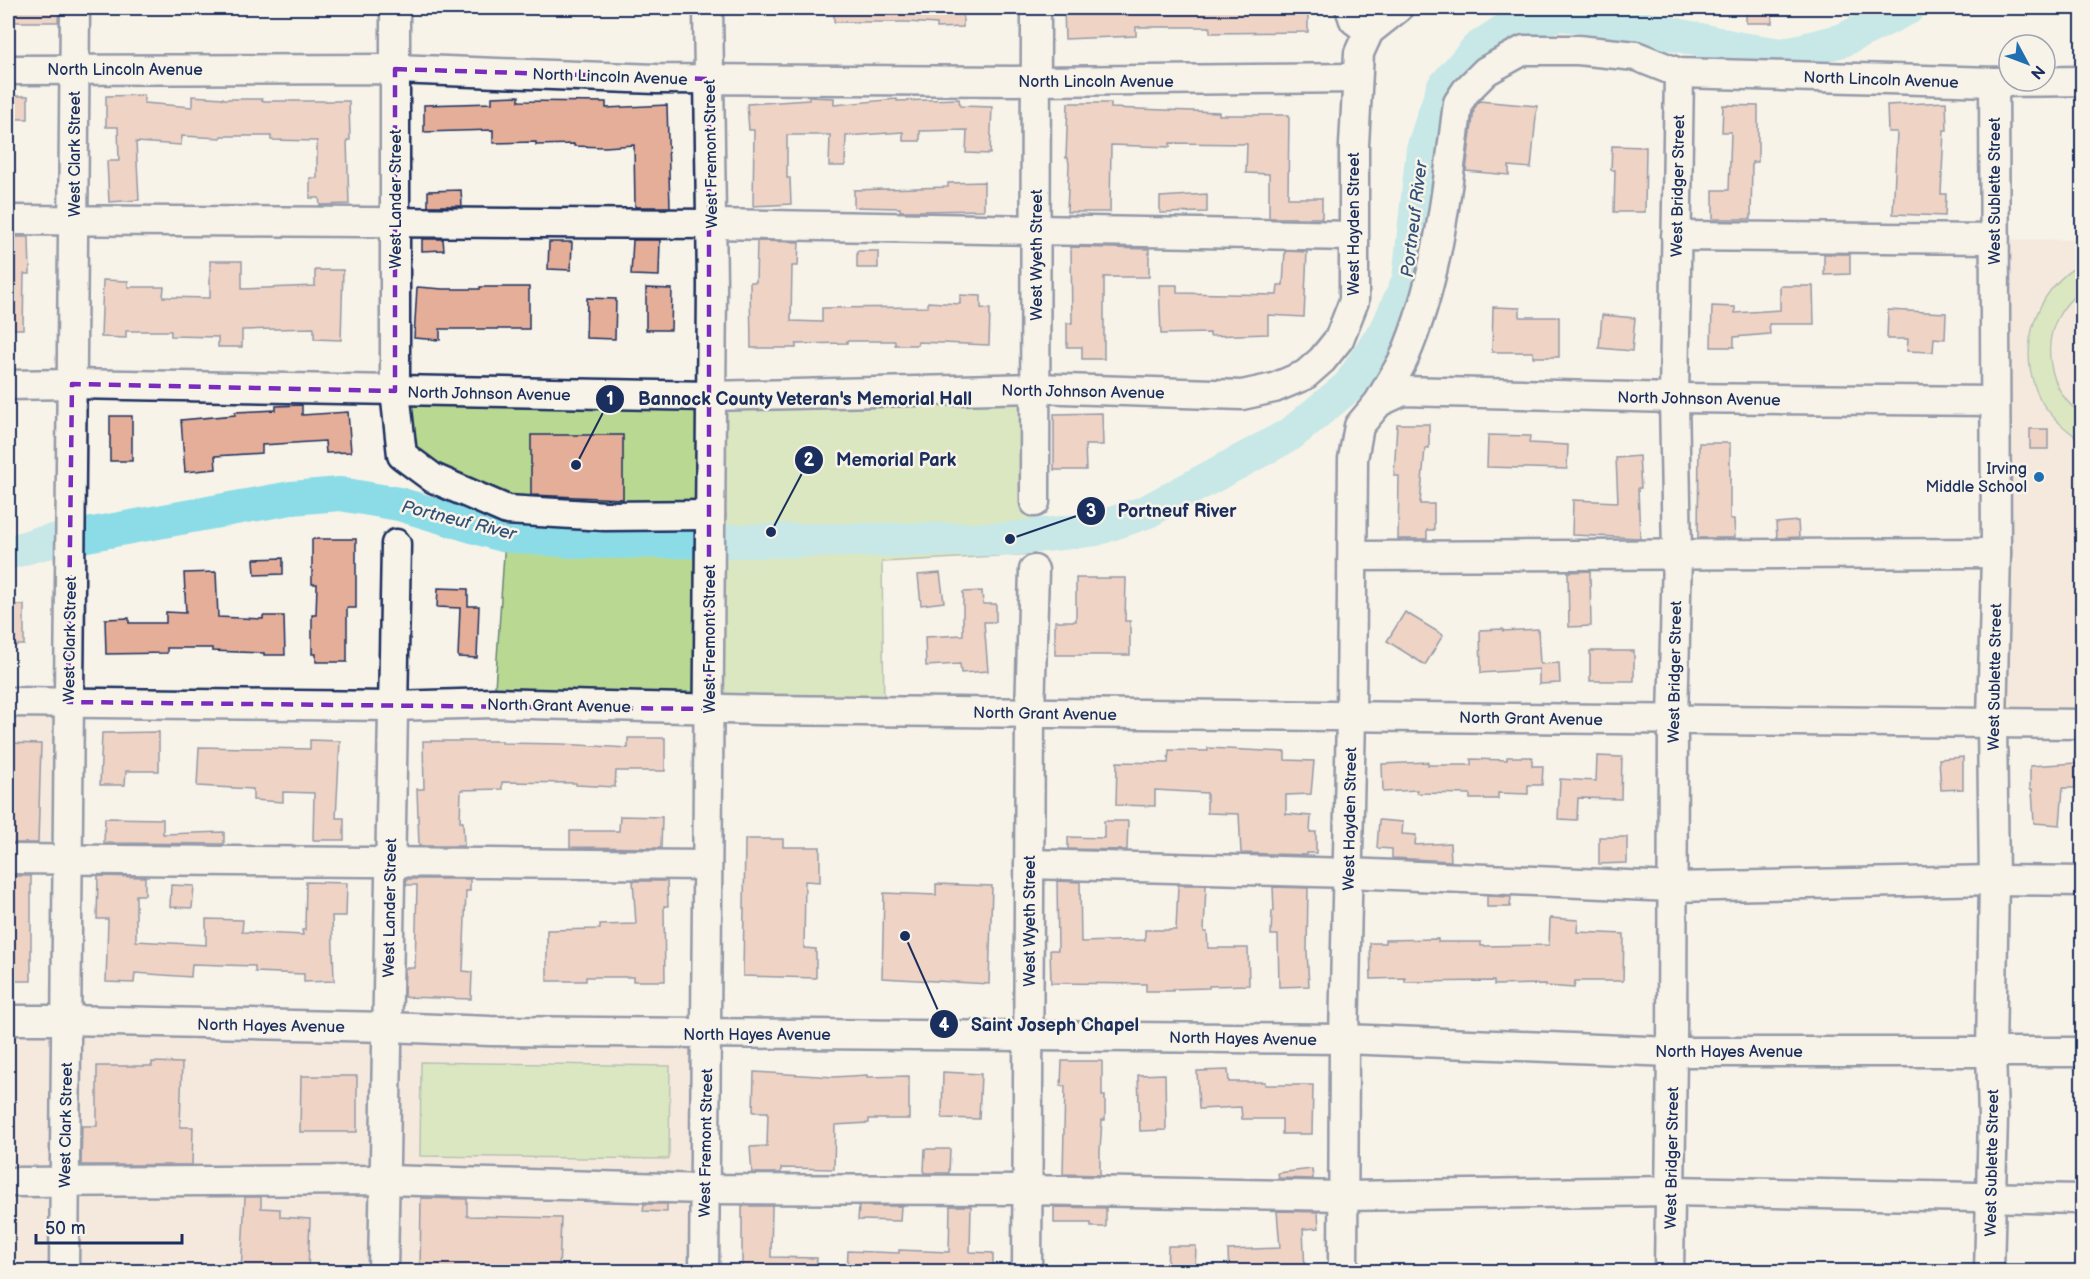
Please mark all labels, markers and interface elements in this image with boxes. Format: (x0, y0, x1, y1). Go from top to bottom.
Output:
north arrow (1997, 33, 2057, 93)
street label: North Lincoln Avenue (47, 61, 203, 80)
text: N (2026, 61, 2048, 83)
street label: North Lincoln Avenue (532, 65, 688, 90)
street label: North Lincoln Avenue (1803, 68, 1959, 93)
street label: North Lincoln Avenue (1018, 73, 1174, 92)
street label: West Fremont Street (701, 79, 722, 229)
street label: West Clark Street (66, 91, 85, 217)
street label: West Bridger Street (1668, 115, 1689, 257)
street label: West Sublette Street (1986, 117, 2005, 265)
street label: West Lander Street (387, 129, 406, 269)
street label: West Hayden Street (1345, 152, 1364, 296)
water label: Portneuf River (1397, 158, 1432, 279)
street label: West Wyeth Street (1028, 189, 1047, 321)
callout: Bannock County Veteran's Memorial Hall (595, 381, 985, 417)
street label: North Johnson Avenue (1001, 382, 1165, 403)
street label: North Johnson Avenue (407, 384, 571, 405)
text: 1 (606, 389, 614, 410)
text: Bannock County Veteran's Memorial Hall (638, 389, 972, 410)
street label: North Johnson Avenue (1617, 389, 1781, 410)
callout: Memorial Park (794, 442, 968, 478)
text: 2 (804, 450, 815, 471)
text: Memorial Park (836, 450, 957, 471)
place label: Irving Middle School (1925, 460, 2027, 497)
marker: Irving Middle School (2032, 470, 2046, 484)
callout: Portneuf River (1076, 493, 1249, 529)
water label: Portneuf River (399, 496, 520, 545)
text: 3 (1086, 501, 1096, 522)
text: Portneuf River (1118, 501, 1237, 522)
street label: West Fremont Street (701, 564, 720, 714)
street label: West Clark Street (60, 576, 81, 702)
street label: West Bridger Street (1665, 601, 1686, 743)
street label: West Sublette Street (1985, 603, 2006, 751)
street label: North Grant Avenue (487, 696, 631, 717)
street label: North Grant Avenue (973, 704, 1117, 725)
street label: North Grant Avenue (1459, 709, 1603, 730)
street label: West Hayden Street (1340, 747, 1361, 891)
street label: West Lander Street (380, 838, 401, 978)
street label: West Wyeth Street (1021, 855, 1040, 987)
callout: Saint Joseph Chapel (929, 1006, 1151, 1042)
text: 4 (939, 1015, 950, 1036)
text: Saint Joseph Chapel (971, 1015, 1139, 1036)
street label: North Hayes Avenue (197, 1016, 345, 1037)
street label: North Hayes Avenue (683, 1026, 831, 1045)
street label: North Hayes Avenue (1169, 1029, 1317, 1050)
street label: North Hayes Avenue (1655, 1043, 1803, 1062)
street label: West Clark Street (56, 1062, 77, 1188)
street label: West Fremont Street (696, 1068, 717, 1218)
street label: West Bridger Street (1662, 1087, 1683, 1229)
street label: West Sublette Street (1982, 1089, 2003, 1237)
scale bar (36, 1207, 182, 1245)
text: 50 m (45, 1218, 86, 1239)

